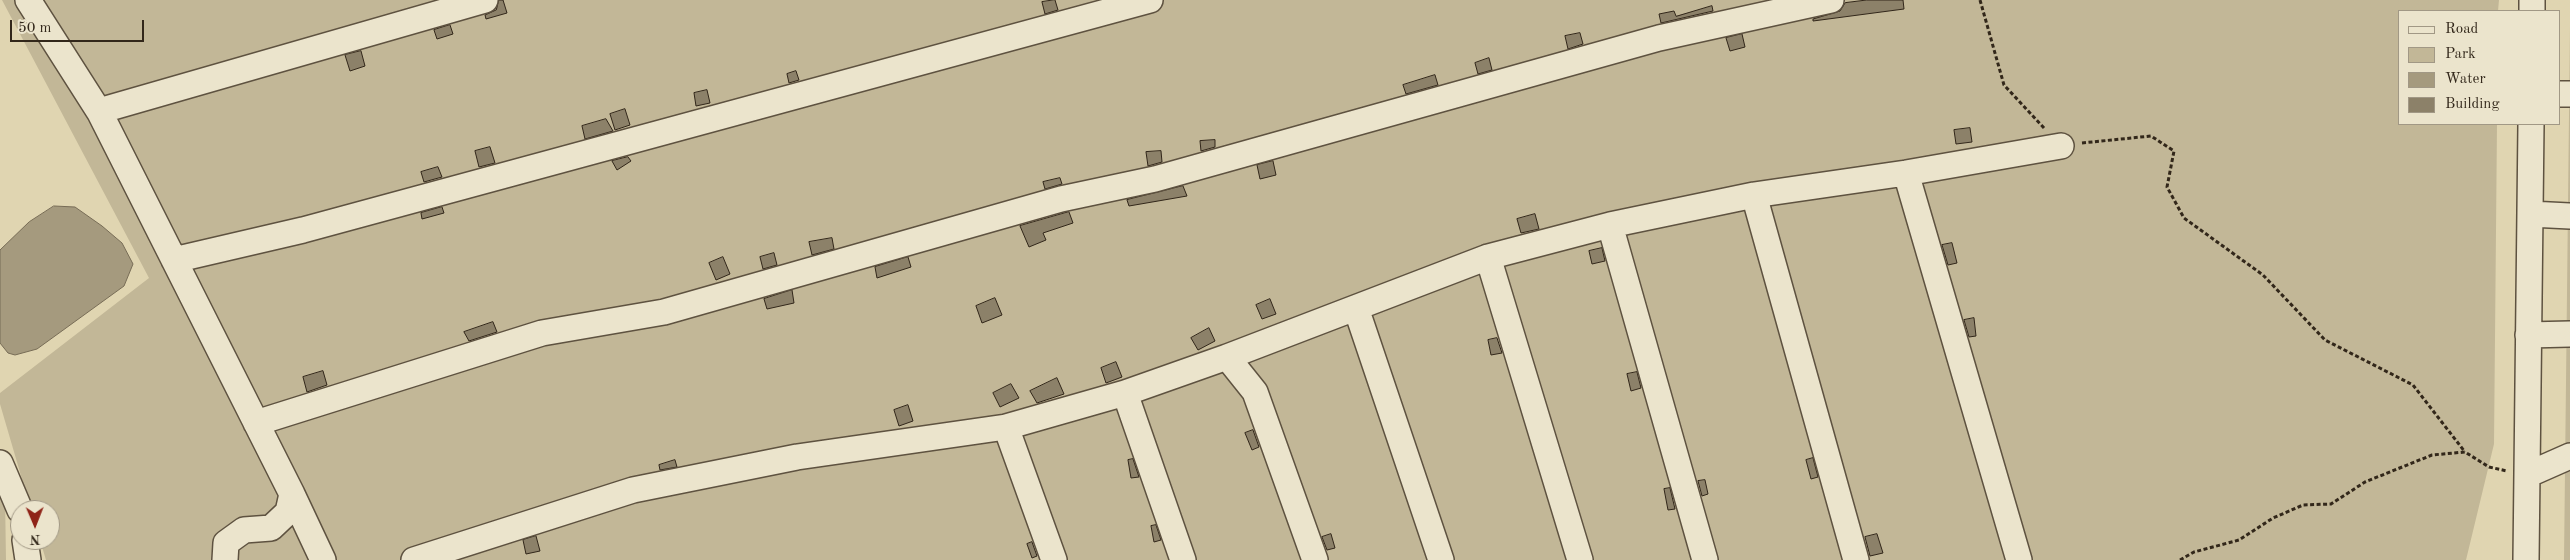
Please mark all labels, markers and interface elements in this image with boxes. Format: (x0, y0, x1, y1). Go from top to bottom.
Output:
scale bar (12, 10, 146, 42)
legend (2398, 10, 2560, 125)
text: 50 m (18, 21, 52, 36)
text: Road (2445, 22, 2478, 37)
text: Park (2445, 47, 2476, 62)
text: Water (2445, 72, 2486, 87)
text: Building (2445, 97, 2500, 112)
north arrow (10, 500, 60, 550)
text: N (30, 532, 41, 546)

